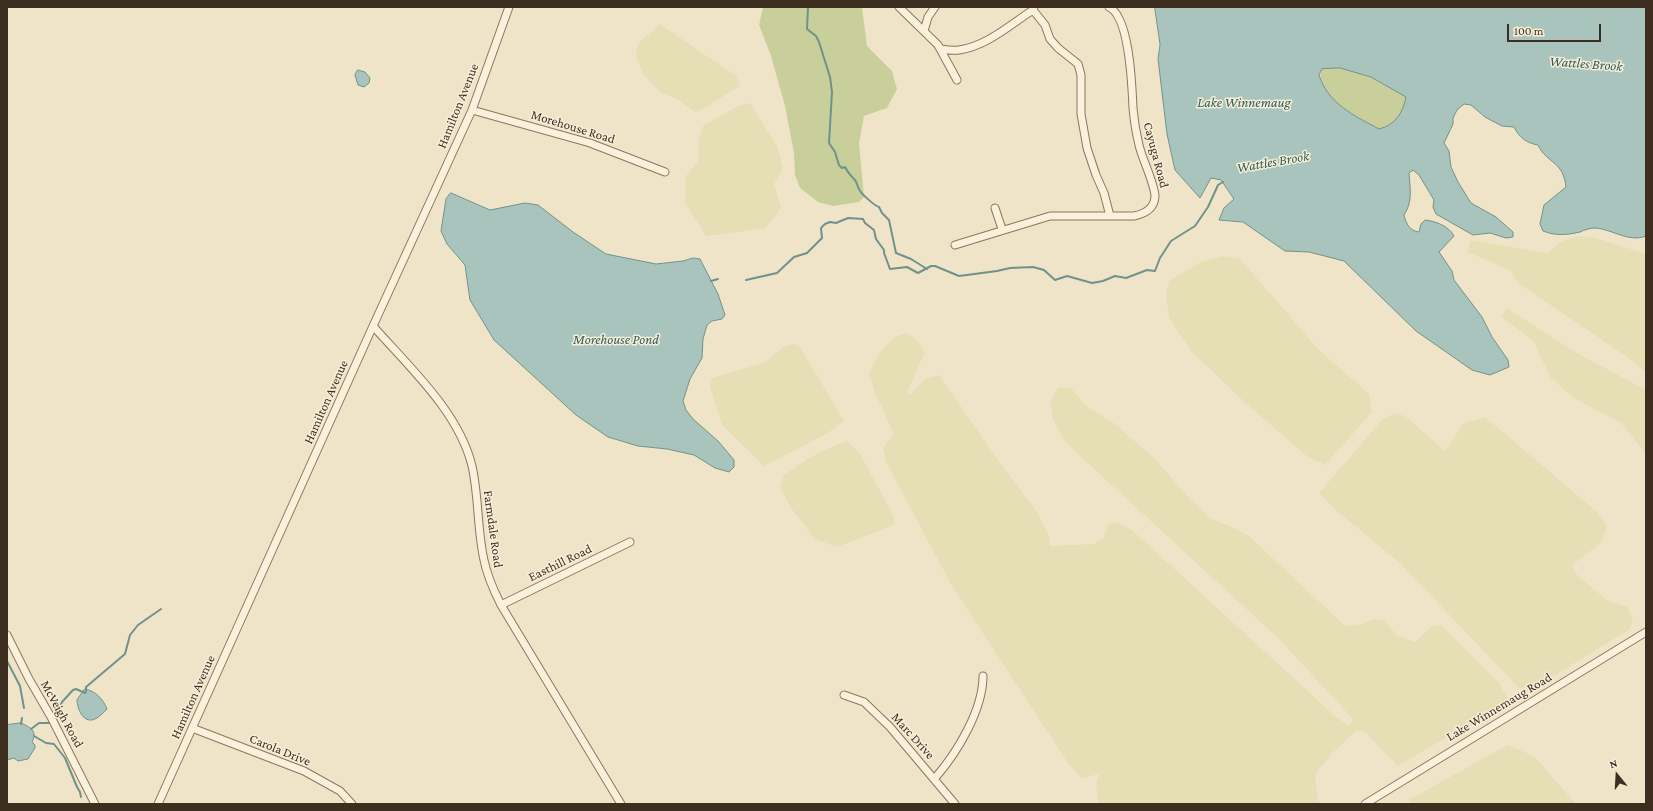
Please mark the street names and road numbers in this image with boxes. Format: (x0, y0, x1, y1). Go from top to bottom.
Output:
street label: Hamilton Avenue (434, 61, 482, 151)
street label: Morehouse Road (529, 107, 617, 147)
street label: Cayuga Road (1140, 120, 1172, 190)
street label: Hamilton Avenue (301, 358, 351, 446)
street label: Farmdale Road (480, 489, 506, 569)
street label: Easthill Road (526, 541, 594, 585)
street label: Hamilton Avenue (168, 653, 218, 741)
street label: Lake Winnemaug Road (1444, 669, 1554, 745)
street label: McVeigh Road (37, 678, 87, 750)
street label: Marc Drive (888, 710, 938, 762)
street label: Carola Drive (247, 731, 313, 769)

